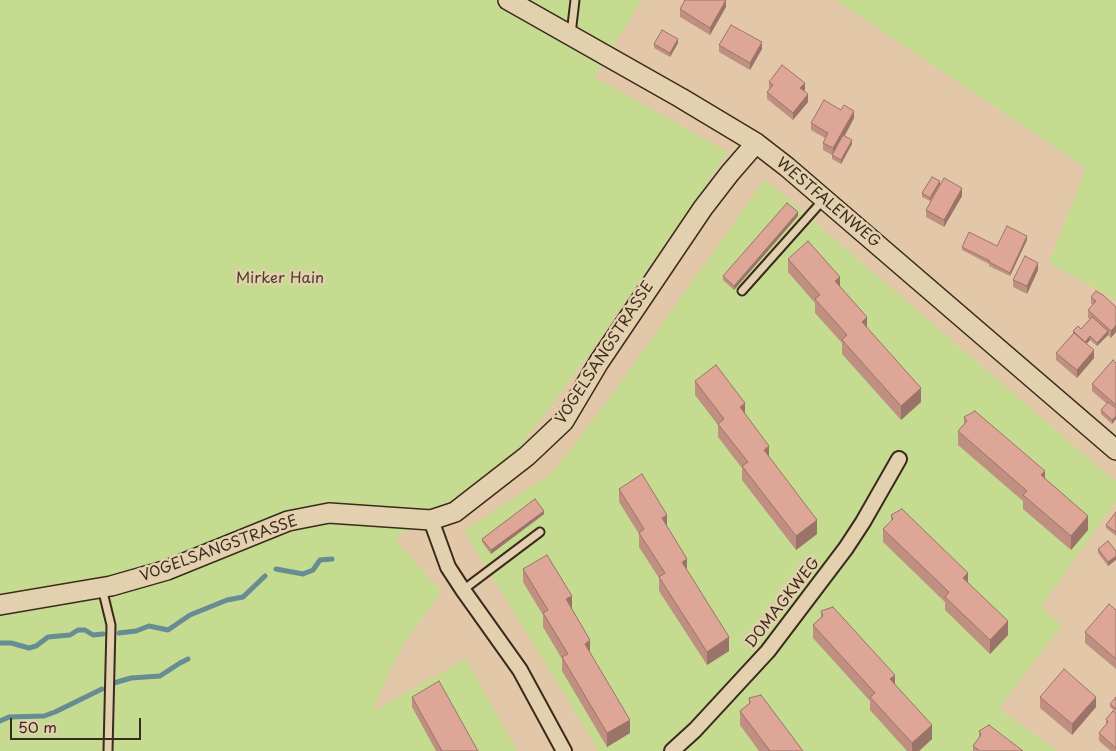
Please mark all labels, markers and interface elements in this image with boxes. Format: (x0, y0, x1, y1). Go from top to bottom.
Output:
street label: WESTFALENWEG (772, 154, 884, 252)
park label: Mirker Hain (236, 270, 324, 288)
street label: VOGELSANGSTRASSE (552, 278, 658, 428)
street label: VOGELSANGSTRASSE (138, 512, 300, 586)
street label: DOMAGKWEG (742, 554, 824, 652)
scale bar (12, 708, 144, 740)
text: 50 m (18, 715, 57, 738)

